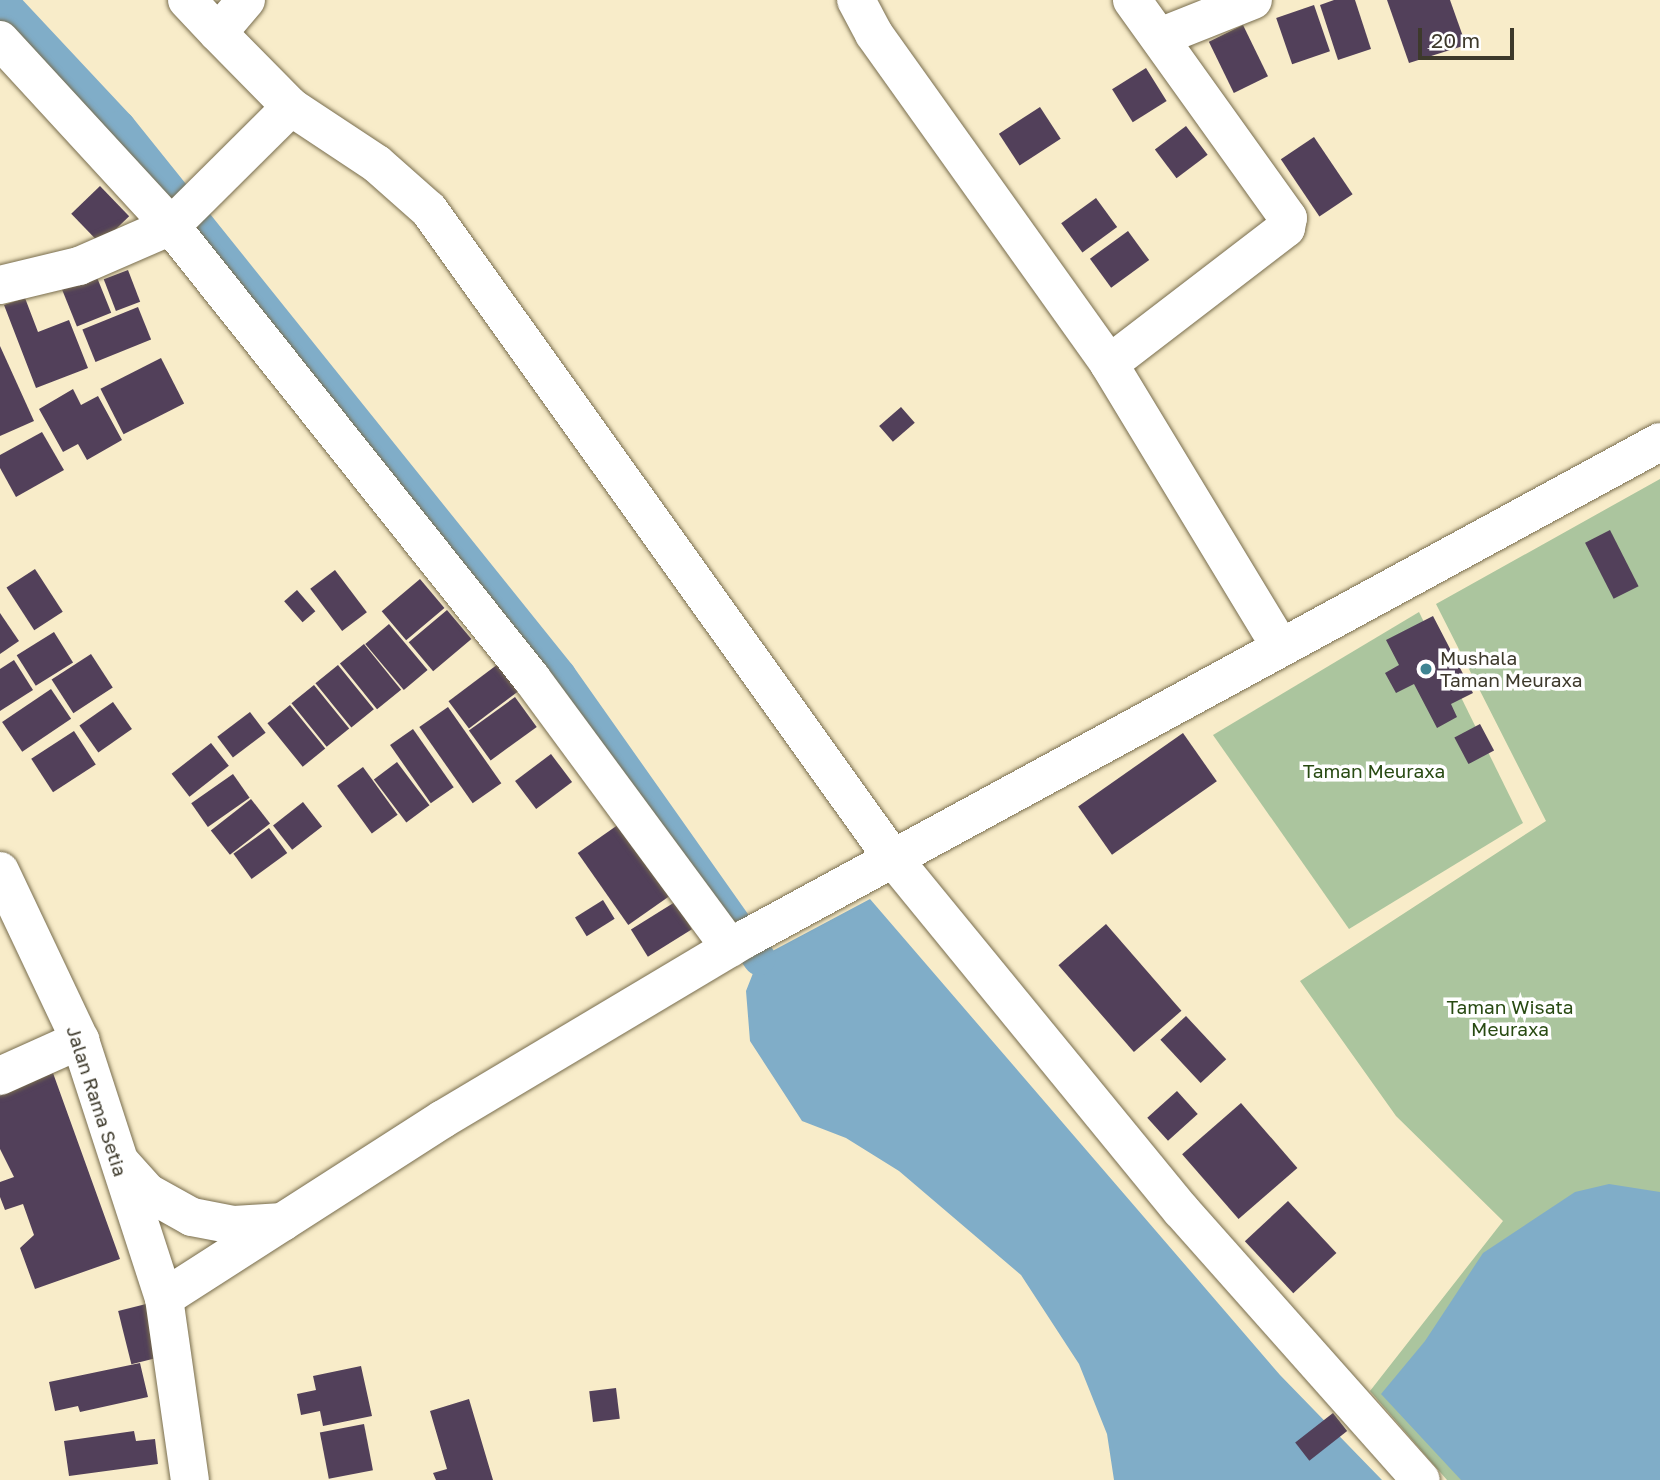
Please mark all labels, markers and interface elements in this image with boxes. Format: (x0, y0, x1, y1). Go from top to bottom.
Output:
scale bar (1422, 14, 1518, 58)
text: 20 m (1431, 27, 1480, 53)
place label: Mushala Taman Meuraxa (1440, 647, 1583, 691)
marker: Mushala Taman Meuraxa (1418, 661, 1434, 677)
park label: Taman Meuraxa (1303, 760, 1445, 782)
park label: Taman Wisata Meuraxa (1446, 996, 1574, 1040)
street label: Jalan Rama Setia (62, 1023, 132, 1179)

